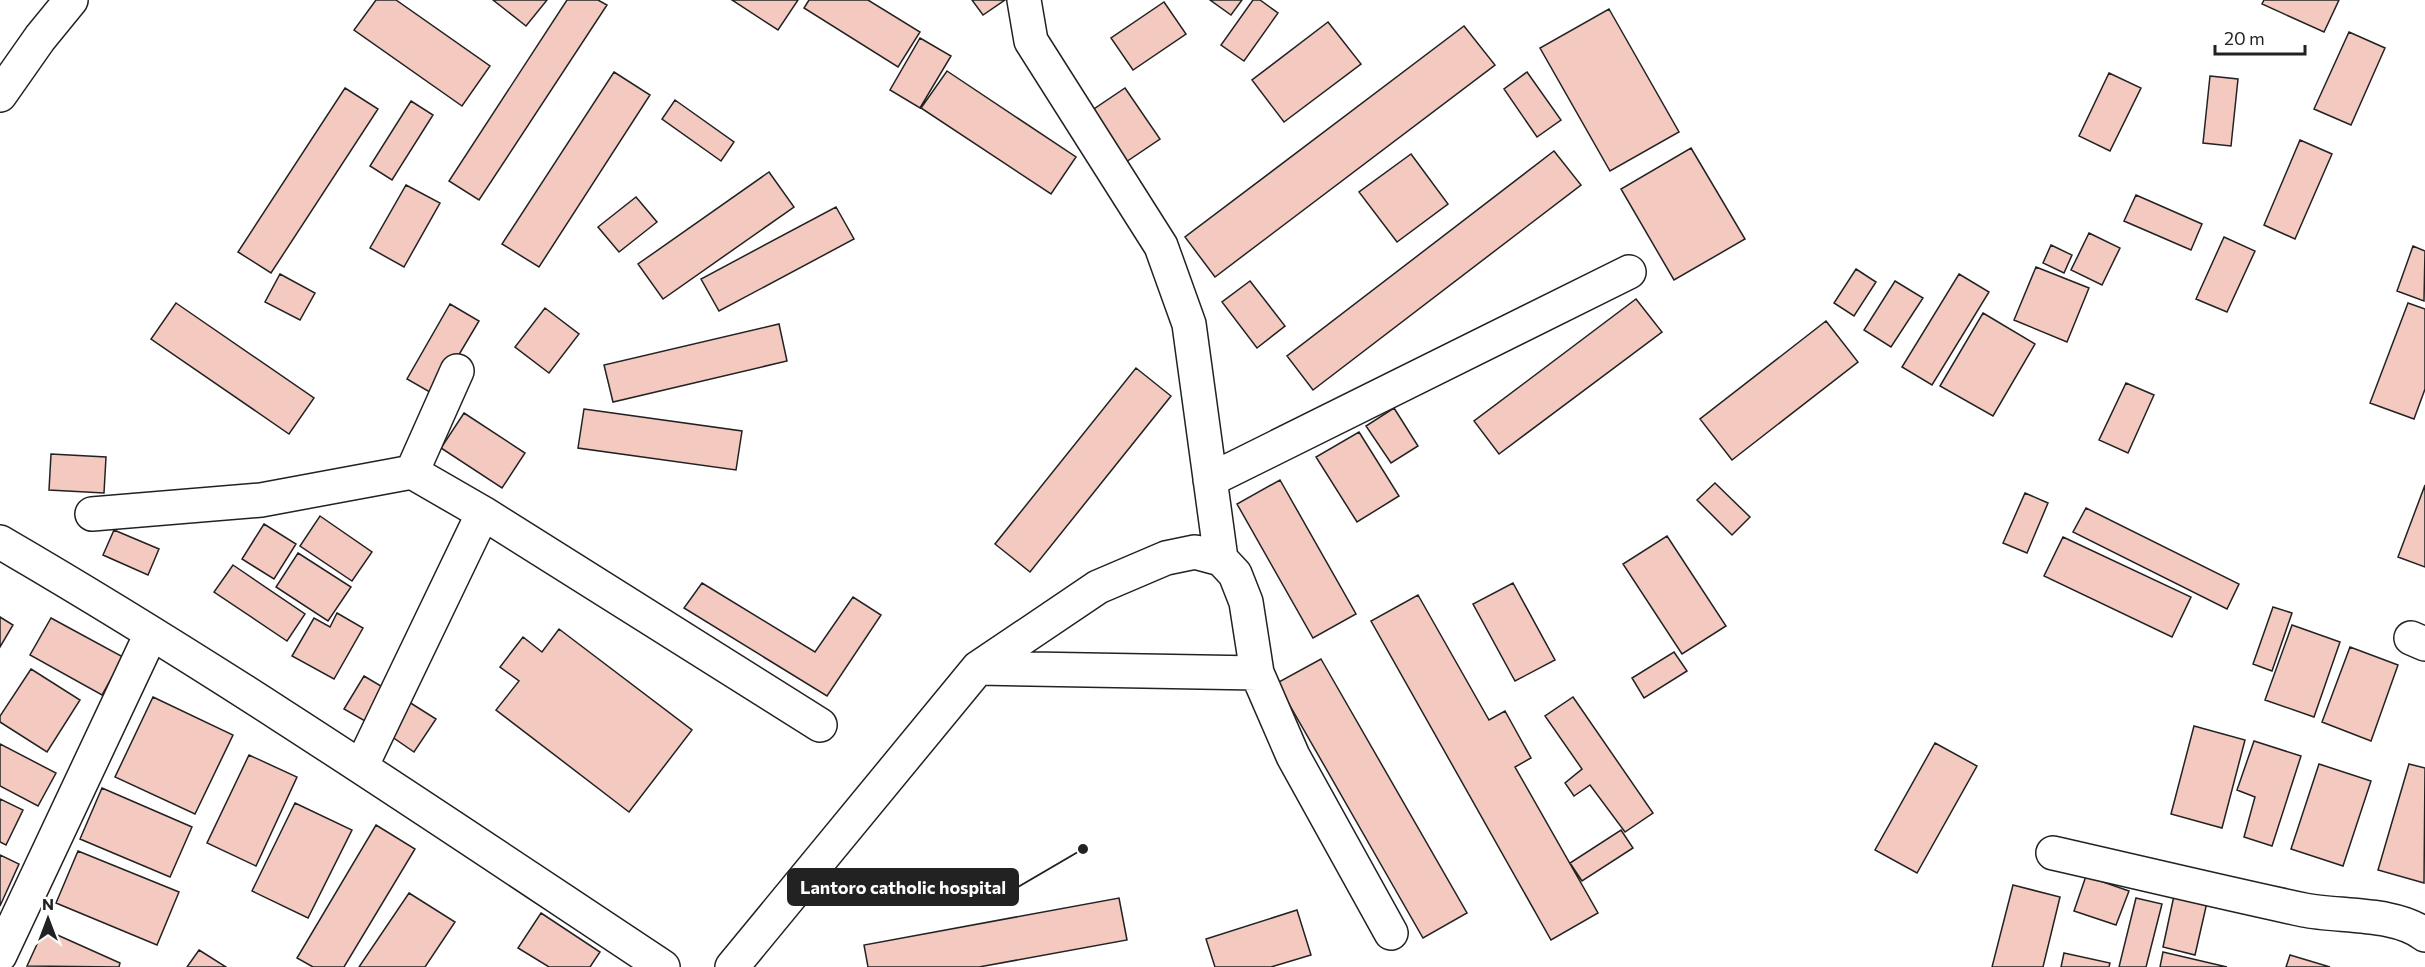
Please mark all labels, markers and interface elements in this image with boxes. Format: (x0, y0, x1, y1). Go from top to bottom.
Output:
scale bar (2215, 18, 2305, 56)
text: 20 m (2224, 27, 2265, 49)
callout: Lantoro catholic hospital (788, 869, 1018, 905)
text: Lantoro catholic hospital (800, 876, 1006, 898)
north arrow (18, 889, 78, 949)
text: N (42, 894, 54, 913)

